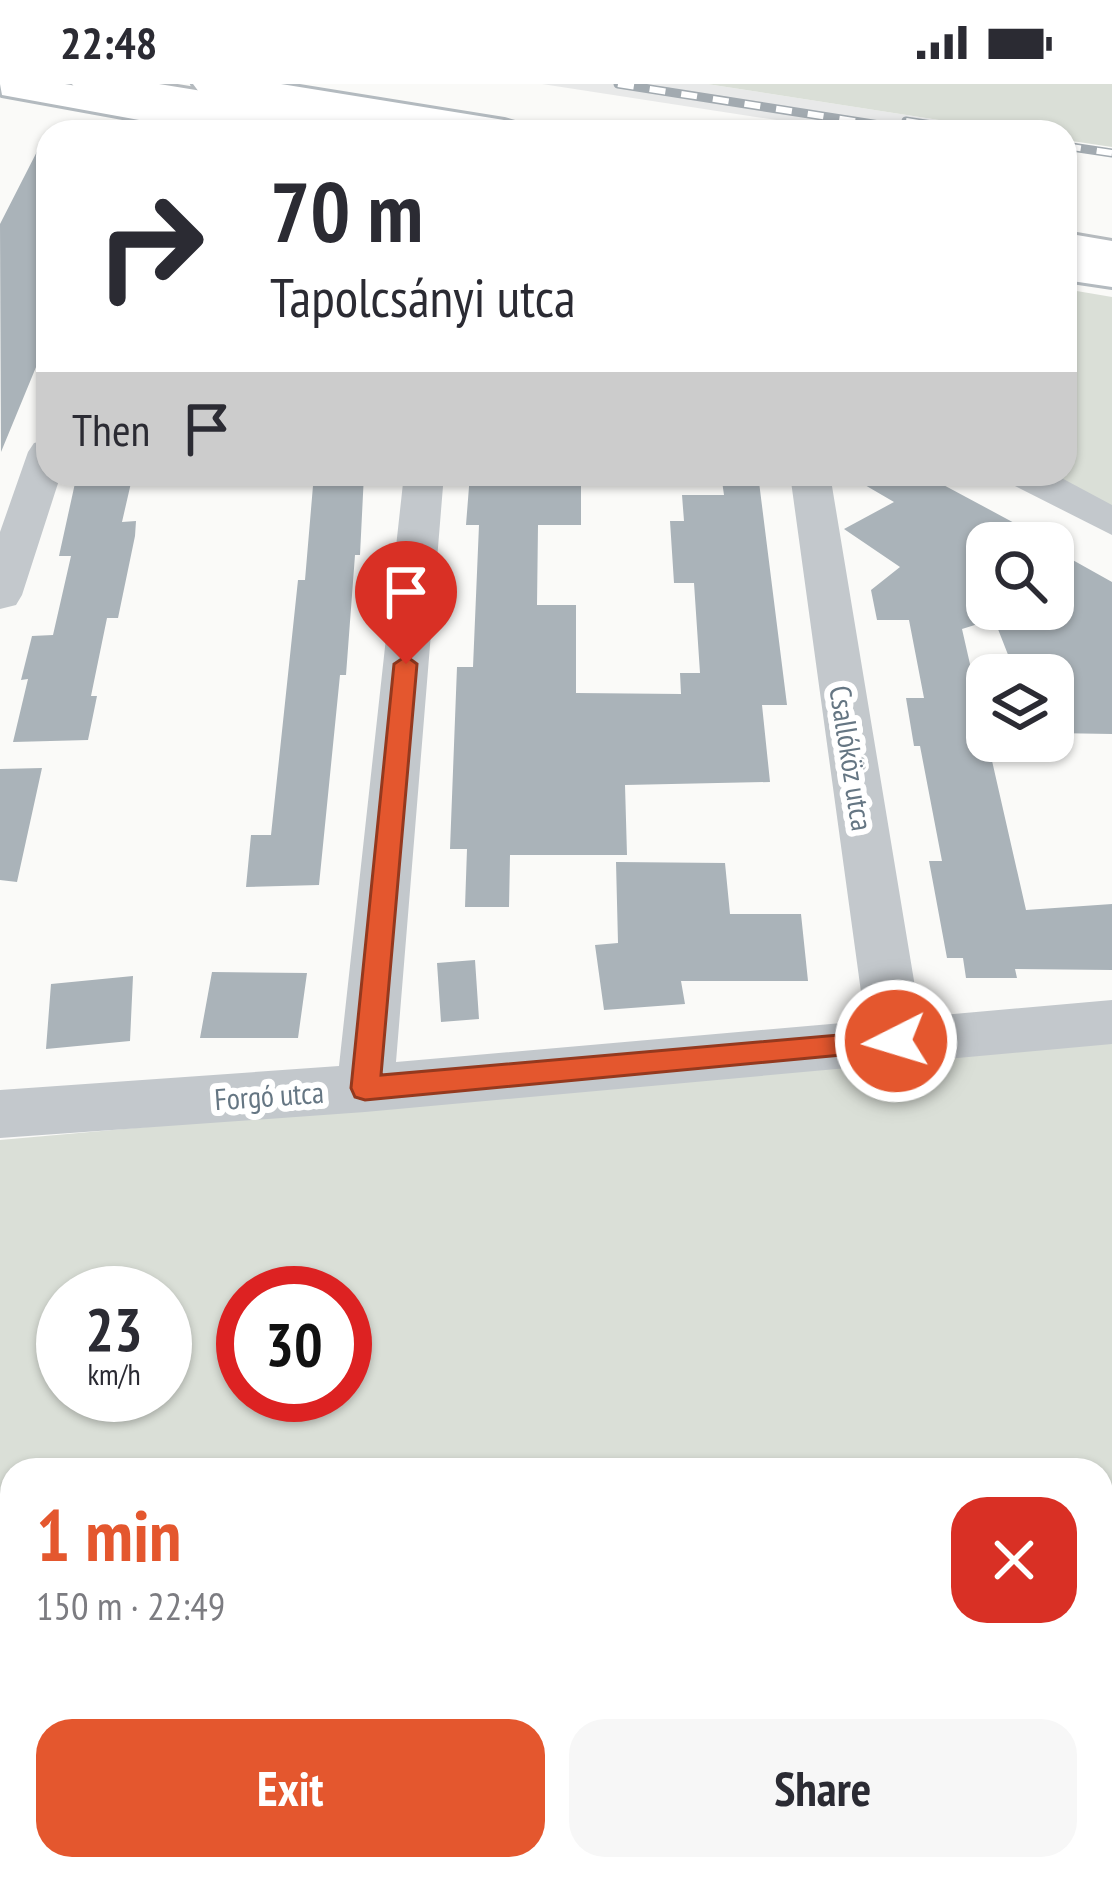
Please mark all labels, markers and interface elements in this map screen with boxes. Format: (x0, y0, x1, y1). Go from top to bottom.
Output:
text: 22:48 (60, 13, 157, 71)
text: 70 m (270, 156, 423, 265)
icon: right (72, 168, 228, 324)
text: Tapolcsányi utca (270, 262, 575, 332)
icon: arrive (174, 396, 240, 462)
text: Then (72, 400, 150, 458)
map controls (966, 522, 1074, 762)
button: search (966, 522, 1074, 630)
pin (355, 541, 457, 664)
icon: arrive (373, 559, 439, 625)
button: layers (966, 654, 1074, 762)
street label: Csallóköz utca (821, 683, 883, 833)
position arrow (833, 978, 959, 1104)
street label: Forgó utca (213, 1072, 325, 1118)
speed limit sign: 30 (216, 1266, 372, 1422)
text: 23 (85, 1290, 143, 1368)
text: km/h (87, 1354, 141, 1393)
text: 1 min (36, 1488, 181, 1581)
button: close (951, 1497, 1077, 1623)
text: 150 m · 22:49 (36, 1580, 225, 1631)
button: Exit (36, 1719, 545, 1857)
button: Share (569, 1719, 1077, 1857)

